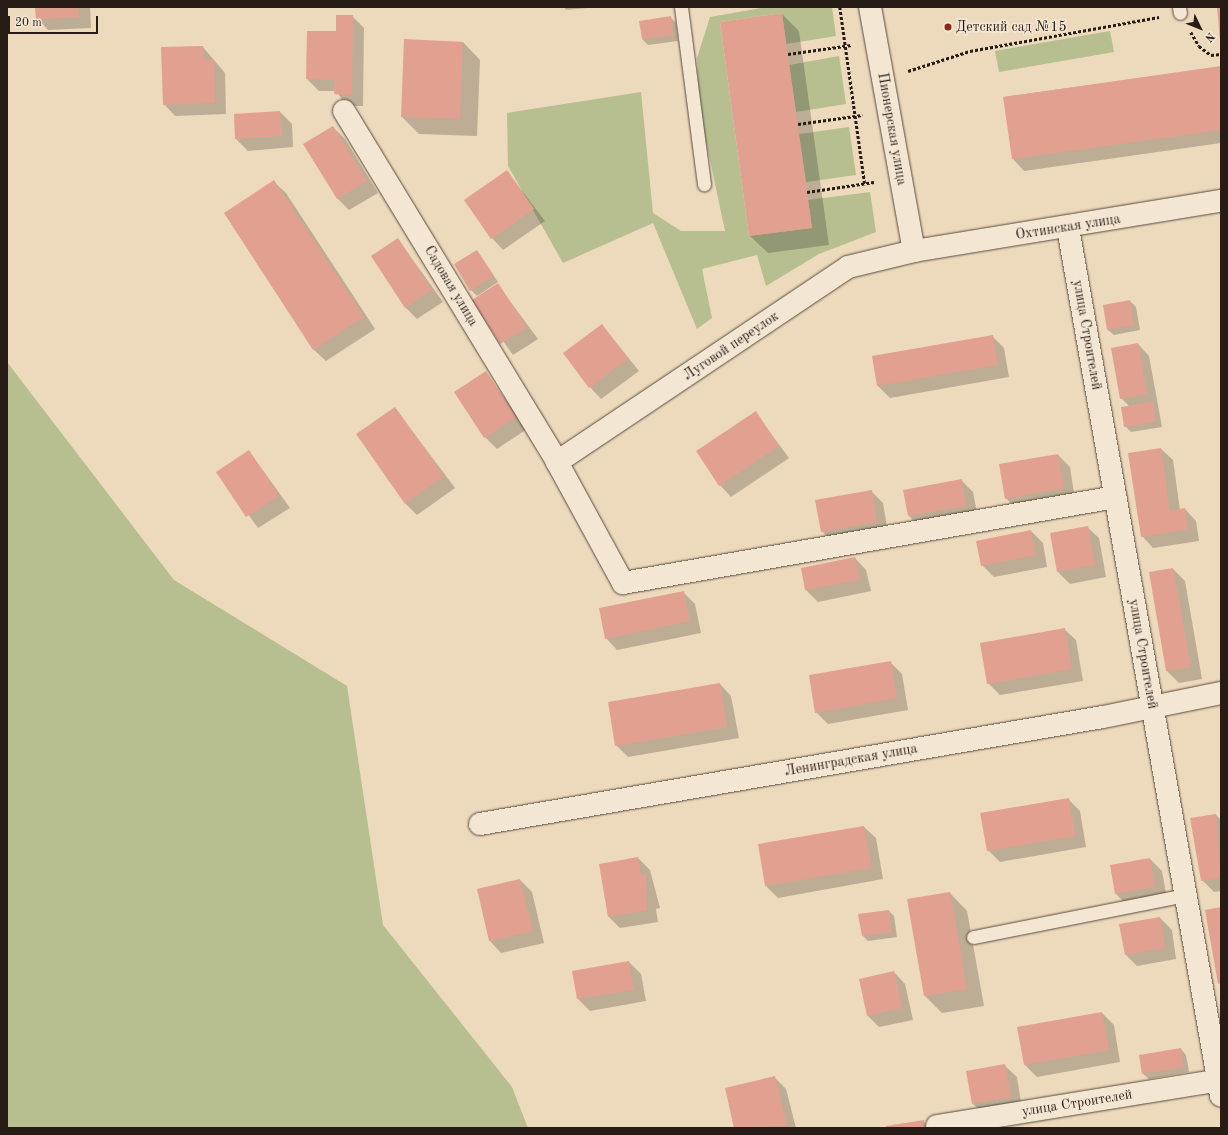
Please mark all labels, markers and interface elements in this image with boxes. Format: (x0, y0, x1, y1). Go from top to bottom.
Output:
scale bar (10, 8, 100, 34)
north arrow (1180, 8, 1220, 48)
text: 20 m (15, 17, 42, 29)
place label: Детский сад №15 (956, 19, 1067, 35)
marker: Детский сад №15 (943, 22, 953, 32)
text: N (1202, 30, 1216, 43)
street label: Пионерская улица (874, 71, 910, 187)
street label: Охтинская улица (1014, 210, 1122, 244)
street label: Садовая улица (420, 243, 482, 329)
street label: улица Строителей (1069, 279, 1105, 391)
street label: Луговой переулок (680, 308, 782, 384)
street label: улица Строителей (1125, 598, 1161, 710)
street label: Ленинградская улица (783, 740, 919, 780)
street label: улица Строителей (1021, 1086, 1133, 1120)

